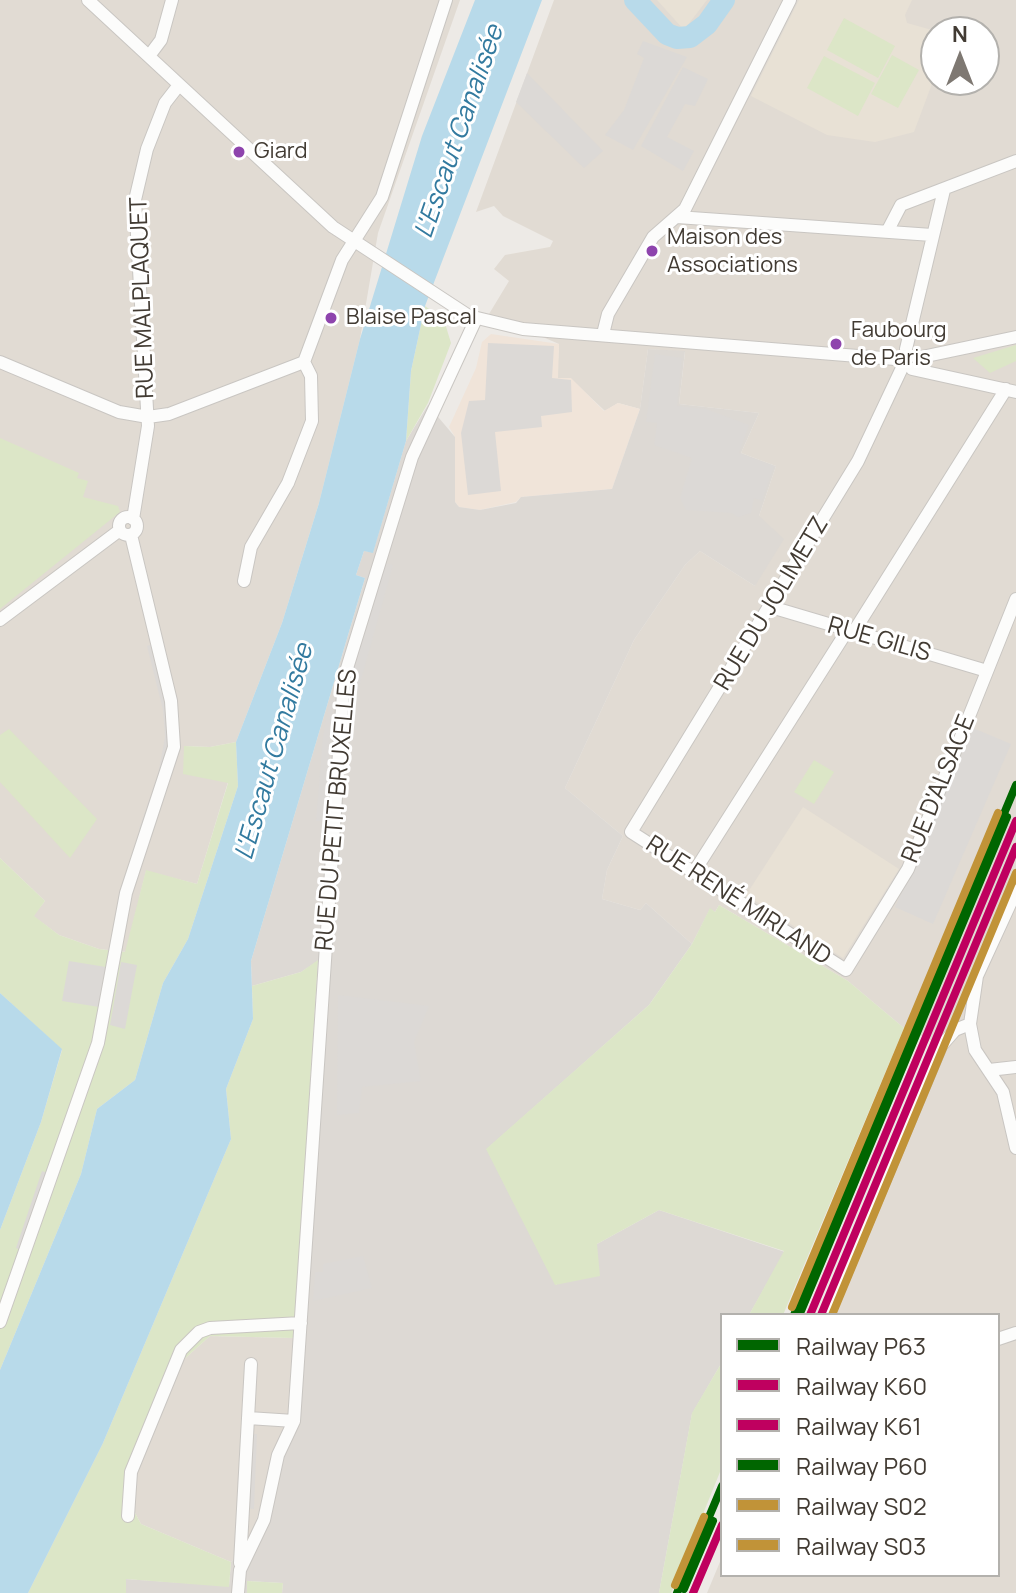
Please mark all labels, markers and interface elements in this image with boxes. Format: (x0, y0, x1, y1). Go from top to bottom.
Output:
north arrow (920, 16, 1000, 96)
text: N (952, 19, 968, 49)
water label: L'Escaut Canalisée (409, 21, 511, 243)
place label: Giard (254, 139, 308, 165)
marker: Giard (231, 144, 247, 160)
street label: RUE MALPLAQUET (125, 197, 161, 399)
place label: Maison des Associations (667, 225, 798, 276)
marker: Maison des Associations (644, 243, 660, 259)
place label: Blaise Pascal (346, 305, 477, 331)
marker: Blaise Pascal (323, 310, 339, 326)
place label: Faubourg de Paris (851, 318, 947, 370)
marker: Faubourg de Paris (828, 336, 844, 352)
street label: RUE DU JOLIMETZ (709, 512, 835, 696)
street label: RUE GILIS (824, 612, 934, 668)
water label: L'Escaut Canalisée (229, 640, 321, 864)
street label: RUE DU PETIT BRUXELLES (310, 668, 364, 952)
street label: RUE D'ALSACE (896, 711, 982, 867)
street label: RUE RENÉ MIRLAND (640, 830, 836, 972)
legend (720, 1313, 1000, 1577)
text: Railway P63 (796, 1329, 926, 1362)
text: Railway K60 (796, 1369, 927, 1402)
text: Railway K61 (796, 1409, 922, 1442)
text: Railway P60 (796, 1449, 927, 1482)
text: Railway S02 (796, 1489, 927, 1522)
text: Railway S03 (796, 1529, 926, 1562)

